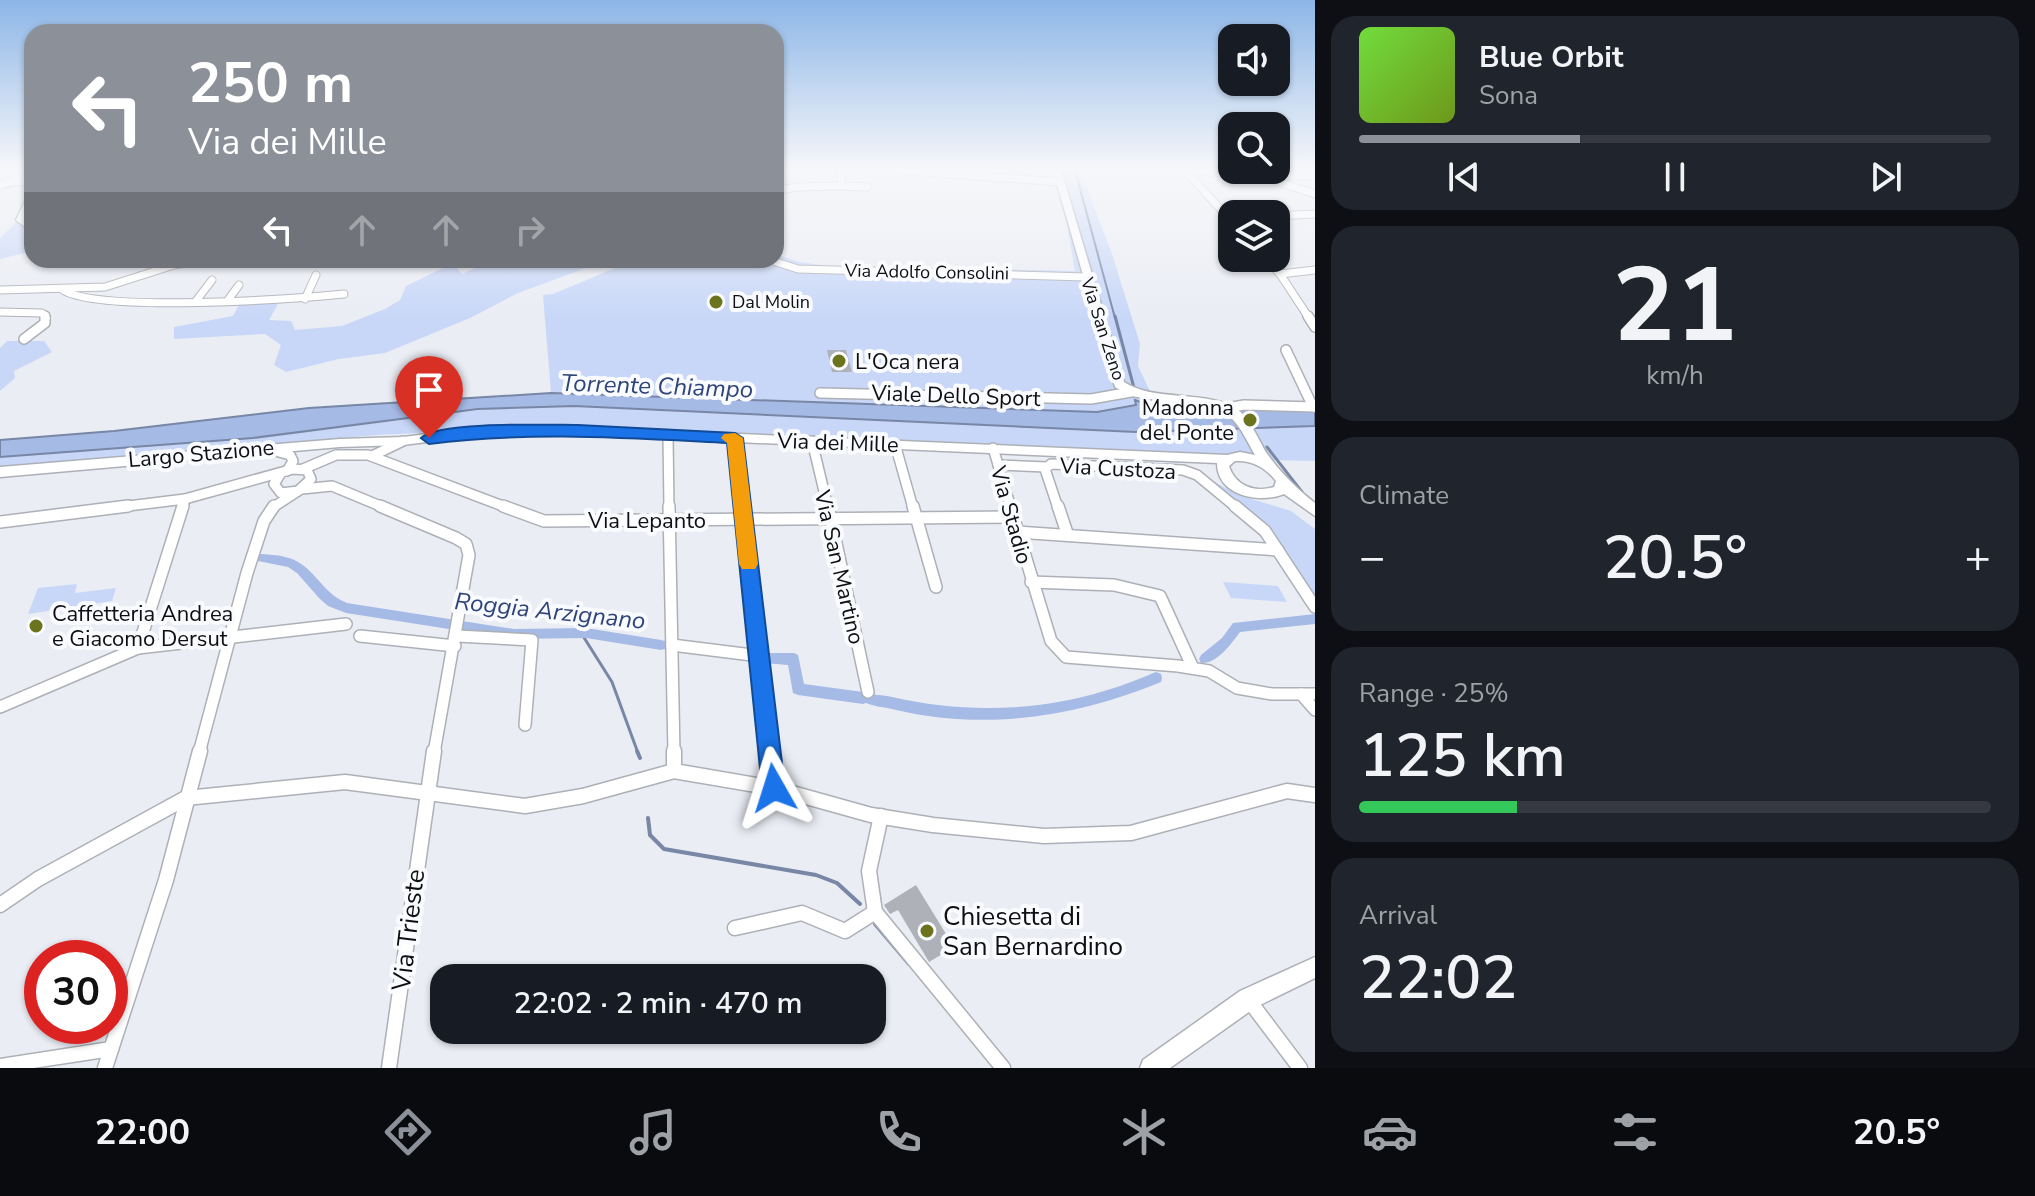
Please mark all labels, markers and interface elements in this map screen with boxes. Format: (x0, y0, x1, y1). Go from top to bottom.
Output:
map controls (1218, 24, 1290, 272)
button: sound (1218, 24, 1290, 96)
text: Blue Orbit (1479, 37, 1623, 78)
text: 250 m (188, 45, 353, 122)
icon: left (56, 56, 160, 160)
text: Sona (1479, 78, 1538, 113)
button: search (1218, 112, 1290, 184)
text: Via dei Mille (188, 118, 387, 167)
icon: previous (1442, 155, 1486, 199)
icon: pause (1653, 155, 1697, 199)
icon: next (1864, 155, 1908, 199)
button: layers (1218, 200, 1290, 272)
icon: left (256, 208, 300, 252)
icon: ahead (340, 208, 384, 252)
icon: ahead (424, 208, 468, 252)
icon: right (508, 208, 552, 252)
text: 21 (1613, 235, 1737, 377)
street label: Via Adolfo Consolini (844, 259, 1009, 285)
street label: Via San Zeno (1075, 274, 1131, 383)
place label: Dal Molin (732, 290, 810, 314)
marker: Dal Molin (707, 293, 725, 311)
place label: L'Oca nera (855, 347, 960, 377)
marker: L'Oca nera (830, 352, 848, 370)
pin (395, 356, 463, 438)
text: km/h (1646, 358, 1704, 393)
water label: Torrente Chiampo (560, 367, 754, 405)
icon: arrive (407, 368, 451, 412)
street label: Viale Dello Sport (870, 378, 1041, 414)
place label: Madonna del Ponte (1140, 393, 1234, 448)
marker: Madonna del Ponte (1241, 411, 1259, 429)
street label: Via dei Mille (776, 426, 899, 460)
street label: Largo Stazione (127, 433, 275, 475)
street label: Via Custoza (1058, 451, 1177, 487)
street label: Via Stadio (982, 462, 1039, 568)
text: Climate (1359, 478, 1449, 513)
street label: Via San Martino (806, 486, 871, 647)
street label: Via Lepanto (587, 506, 706, 536)
text: 20.5° (1603, 517, 1747, 599)
text: − (1359, 528, 1385, 588)
text: + (1965, 528, 1991, 588)
water label: Roggia Arzignano (453, 585, 647, 637)
place label: Caffetteria Andrea e Giacomo Dersut (52, 599, 233, 654)
marker: Caffetteria Andrea e Giacomo Dersut (27, 617, 45, 635)
text: Range · 25% (1359, 676, 1509, 711)
text: 125 km (1359, 715, 1566, 797)
position arrow (732, 746, 816, 830)
street label: Via Trieste (384, 867, 433, 994)
text: Arrival (1359, 898, 1437, 933)
place label: Chiesetta di San Bernardino (943, 899, 1123, 964)
marker: Chiesetta di San Bernardino (918, 922, 936, 940)
text: 22:02 (1359, 937, 1517, 1019)
speed limit sign: 30 (24, 940, 128, 1044)
text: 22:02 · 2 min · 470 m (513, 983, 803, 1024)
icon: directions (380, 1104, 436, 1160)
icon: music (625, 1104, 681, 1160)
icon: phone (871, 1104, 927, 1160)
icon: climate (1116, 1104, 1172, 1160)
icon: car (1362, 1104, 1418, 1160)
icon: filters (1607, 1104, 1663, 1160)
text: 22:00 (95, 1108, 190, 1157)
text: 20.5° (1853, 1108, 1940, 1157)

